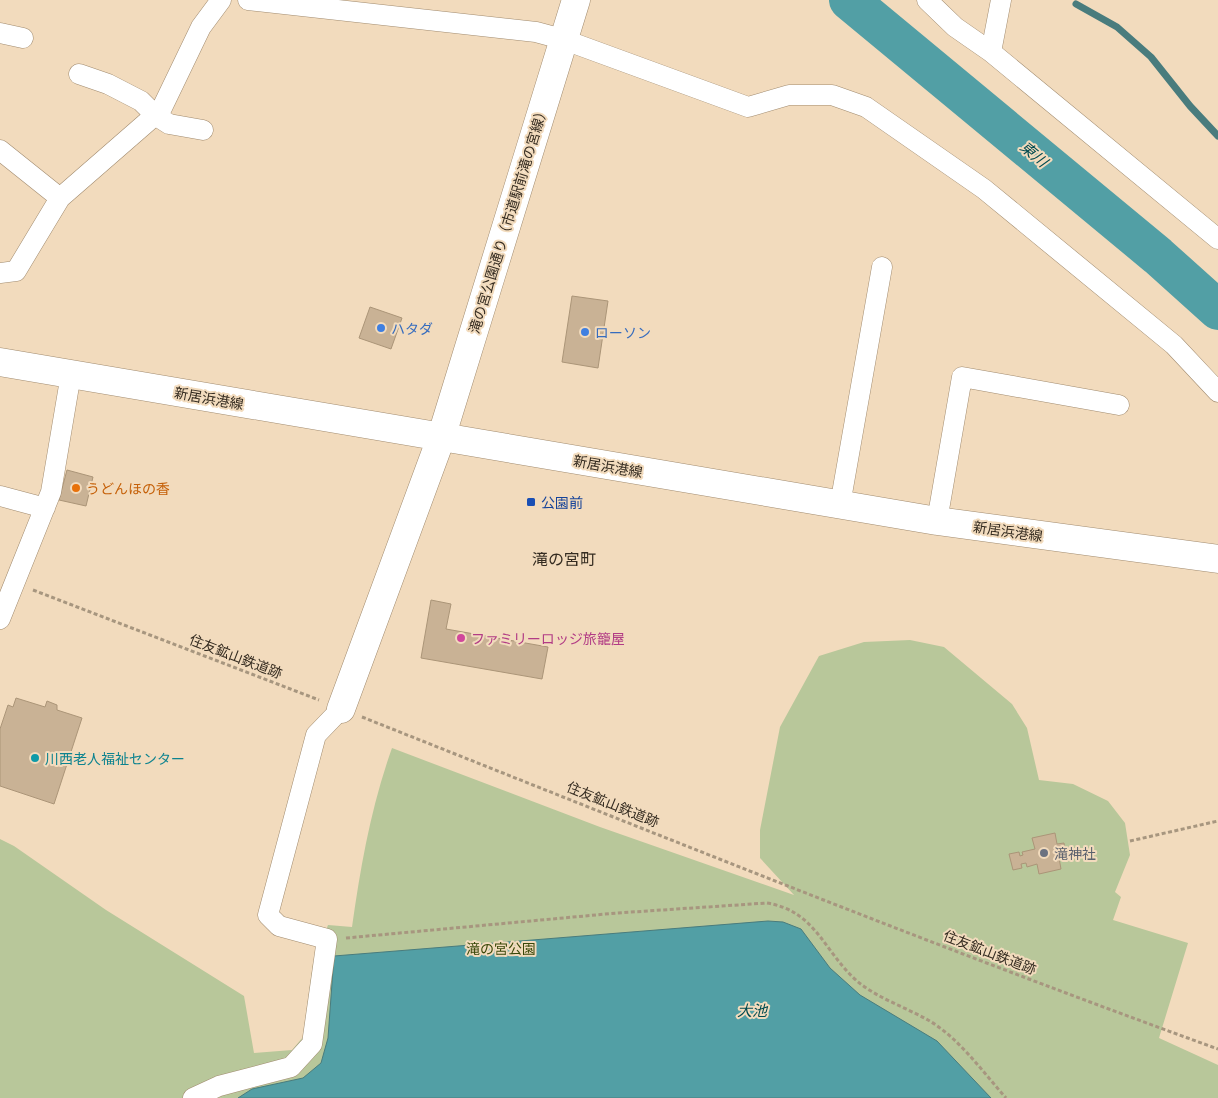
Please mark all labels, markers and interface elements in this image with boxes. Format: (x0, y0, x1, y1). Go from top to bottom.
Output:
street label: 滝の宮公園通り（市道駅前滝の宮線） (465, 103, 551, 335)
water label: 東川 (1016, 137, 1053, 172)
place label: ハタダ (391, 320, 433, 337)
marker: ハタダ (375, 322, 387, 334)
place label: ローソン (595, 324, 651, 341)
marker: ローソン (579, 326, 591, 338)
street label: 新居浜港線 (173, 384, 245, 412)
street label: 新居浜港線 (572, 452, 644, 480)
place label: うどんほの香 (86, 480, 170, 497)
marker: うどんほの香 (70, 482, 82, 494)
place label: 公園前 (541, 494, 583, 511)
marker: 公園前 (525, 496, 537, 508)
street label: 新居浜港線 (972, 518, 1044, 544)
district label: 滝の宮町 (532, 549, 596, 569)
place label: ファミリーロッジ旅籠屋 (471, 630, 625, 647)
street label: 住友鉱山鉄道跡 (187, 631, 285, 681)
marker: ファミリーロッジ旅籠屋 (455, 632, 467, 644)
place label: 川西老人福祉センター (45, 750, 185, 767)
marker: 川西老人福祉センター (29, 752, 41, 764)
street label: 住友鉱山鉄道跡 (564, 778, 662, 830)
place label: 滝神社 (1054, 845, 1096, 862)
marker: 滝神社 (1038, 847, 1050, 859)
street label: 住友鉱山鉄道跡 (941, 927, 1039, 977)
park label: 滝の宮公園 (466, 940, 536, 957)
water label: 大池 (737, 1001, 769, 1020)

